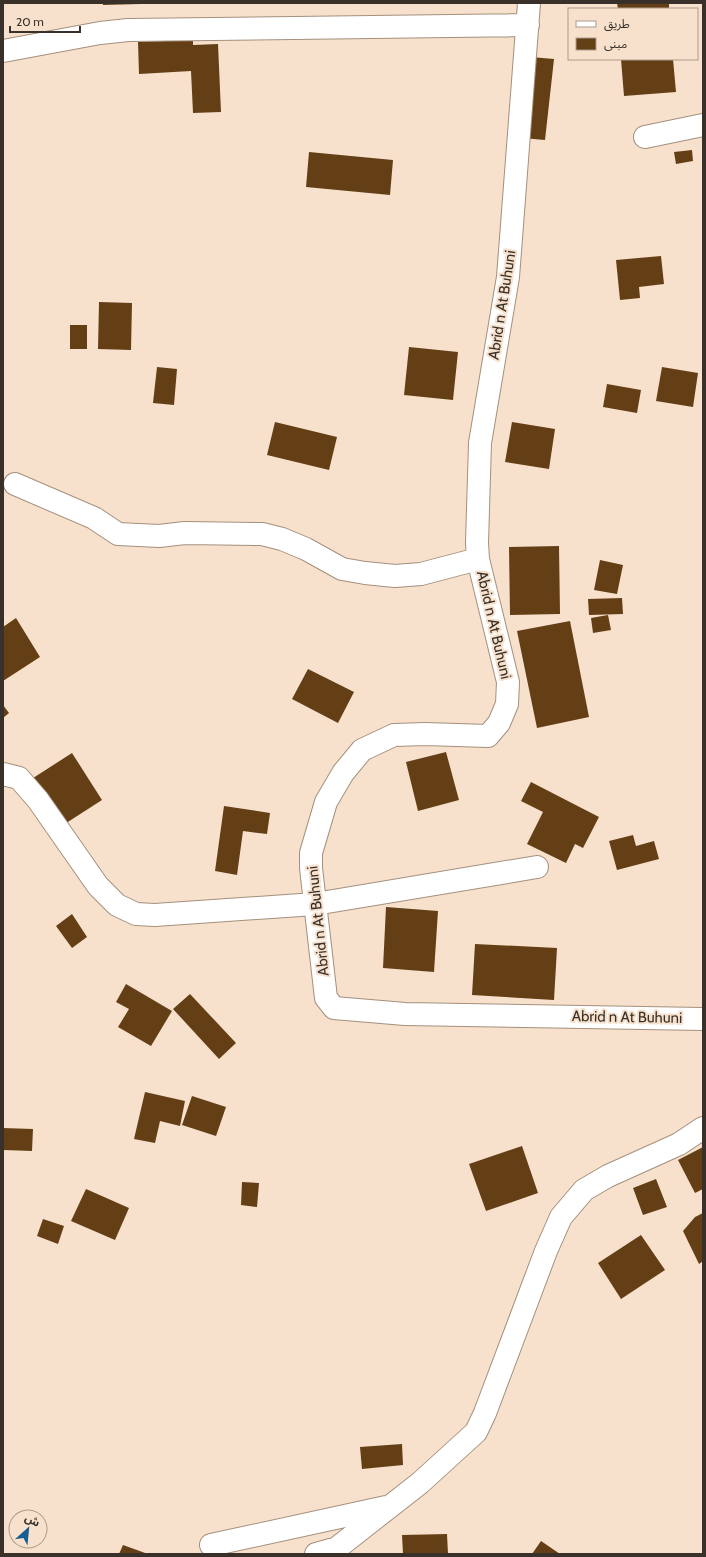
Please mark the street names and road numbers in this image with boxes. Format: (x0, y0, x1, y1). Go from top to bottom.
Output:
street label: Abrid n At Buhuni (484, 249, 520, 361)
street label: Abrid n At Buhuni (473, 569, 515, 681)
street label: Abrid n At Buhuni (303, 865, 333, 977)
street label: Abrid n At Buhuni (572, 1007, 682, 1027)

